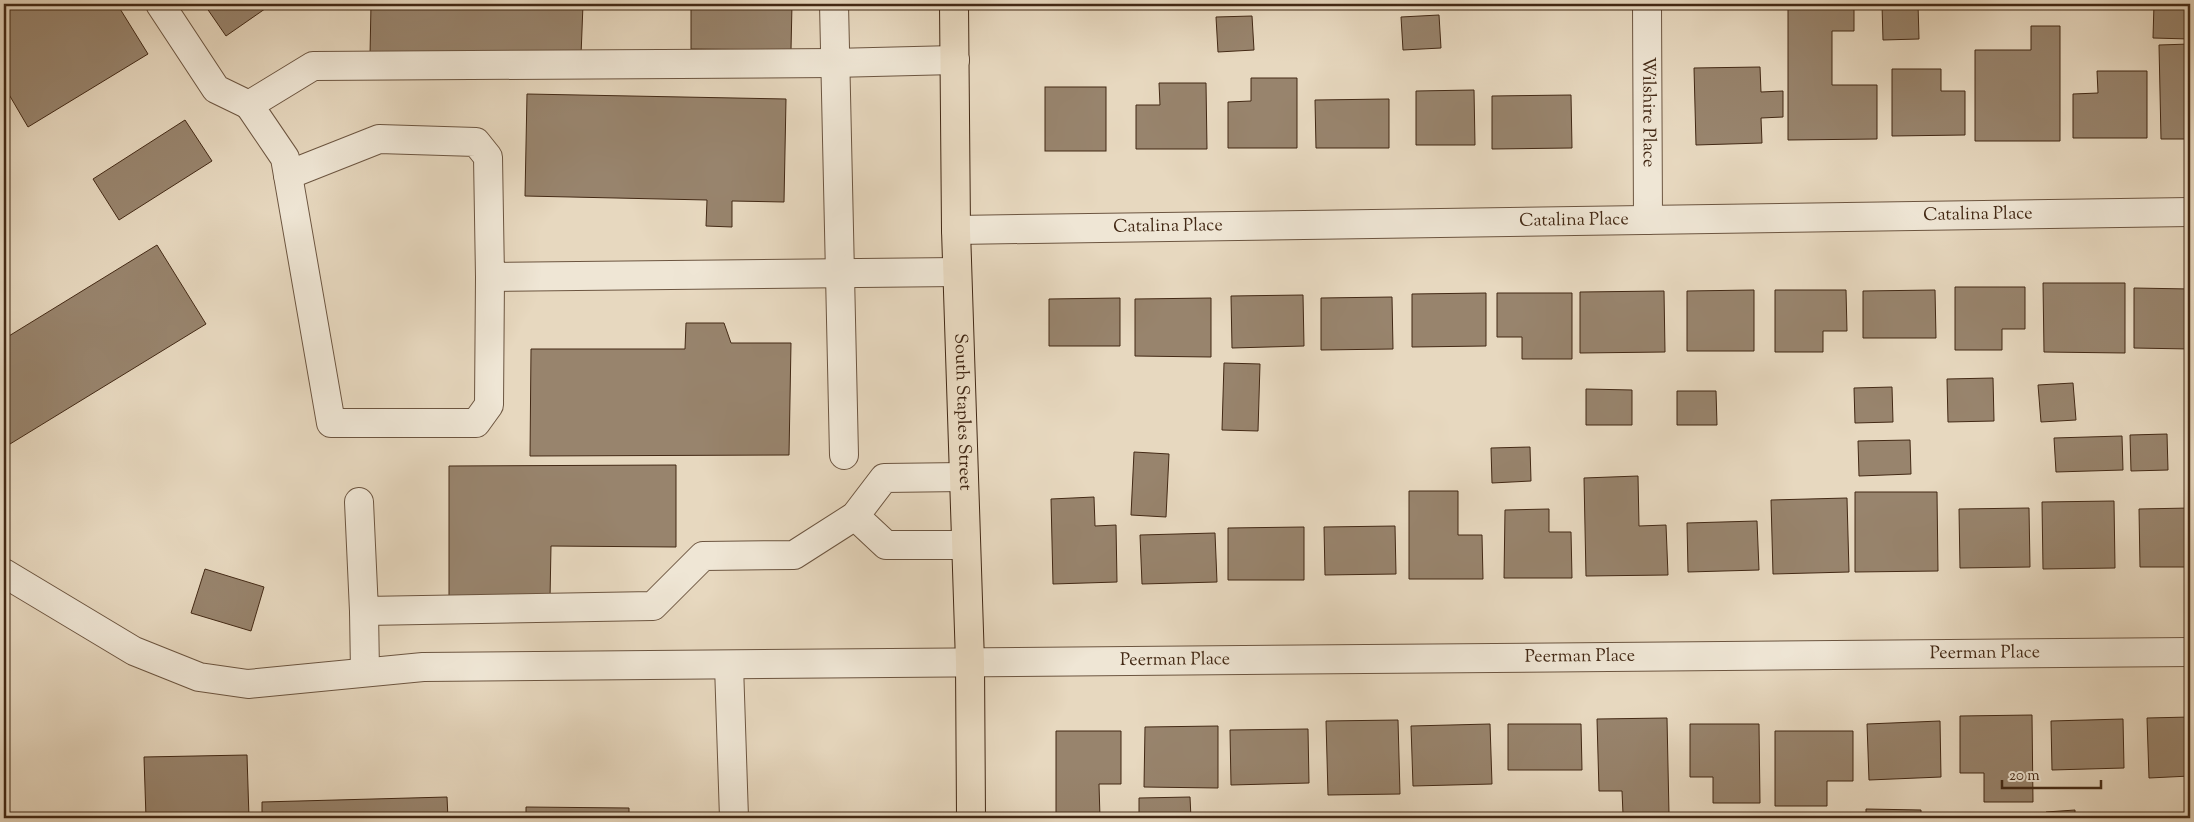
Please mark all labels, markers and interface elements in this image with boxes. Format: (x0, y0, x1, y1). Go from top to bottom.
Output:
street label: Wilshire Place (1634, 57, 1661, 167)
street label: Catalina Place (1923, 201, 2033, 229)
street label: Catalina Place (1519, 207, 1629, 235)
street label: Catalina Place (1113, 213, 1223, 241)
street label: South Staples Street (946, 333, 977, 491)
street label: Peerman Place (1930, 640, 2040, 667)
street label: Peerman Place (1525, 644, 1635, 671)
street label: Peerman Place (1120, 647, 1230, 674)
scale bar (2002, 757, 2100, 789)
text: 20 m (2009, 766, 2040, 787)

